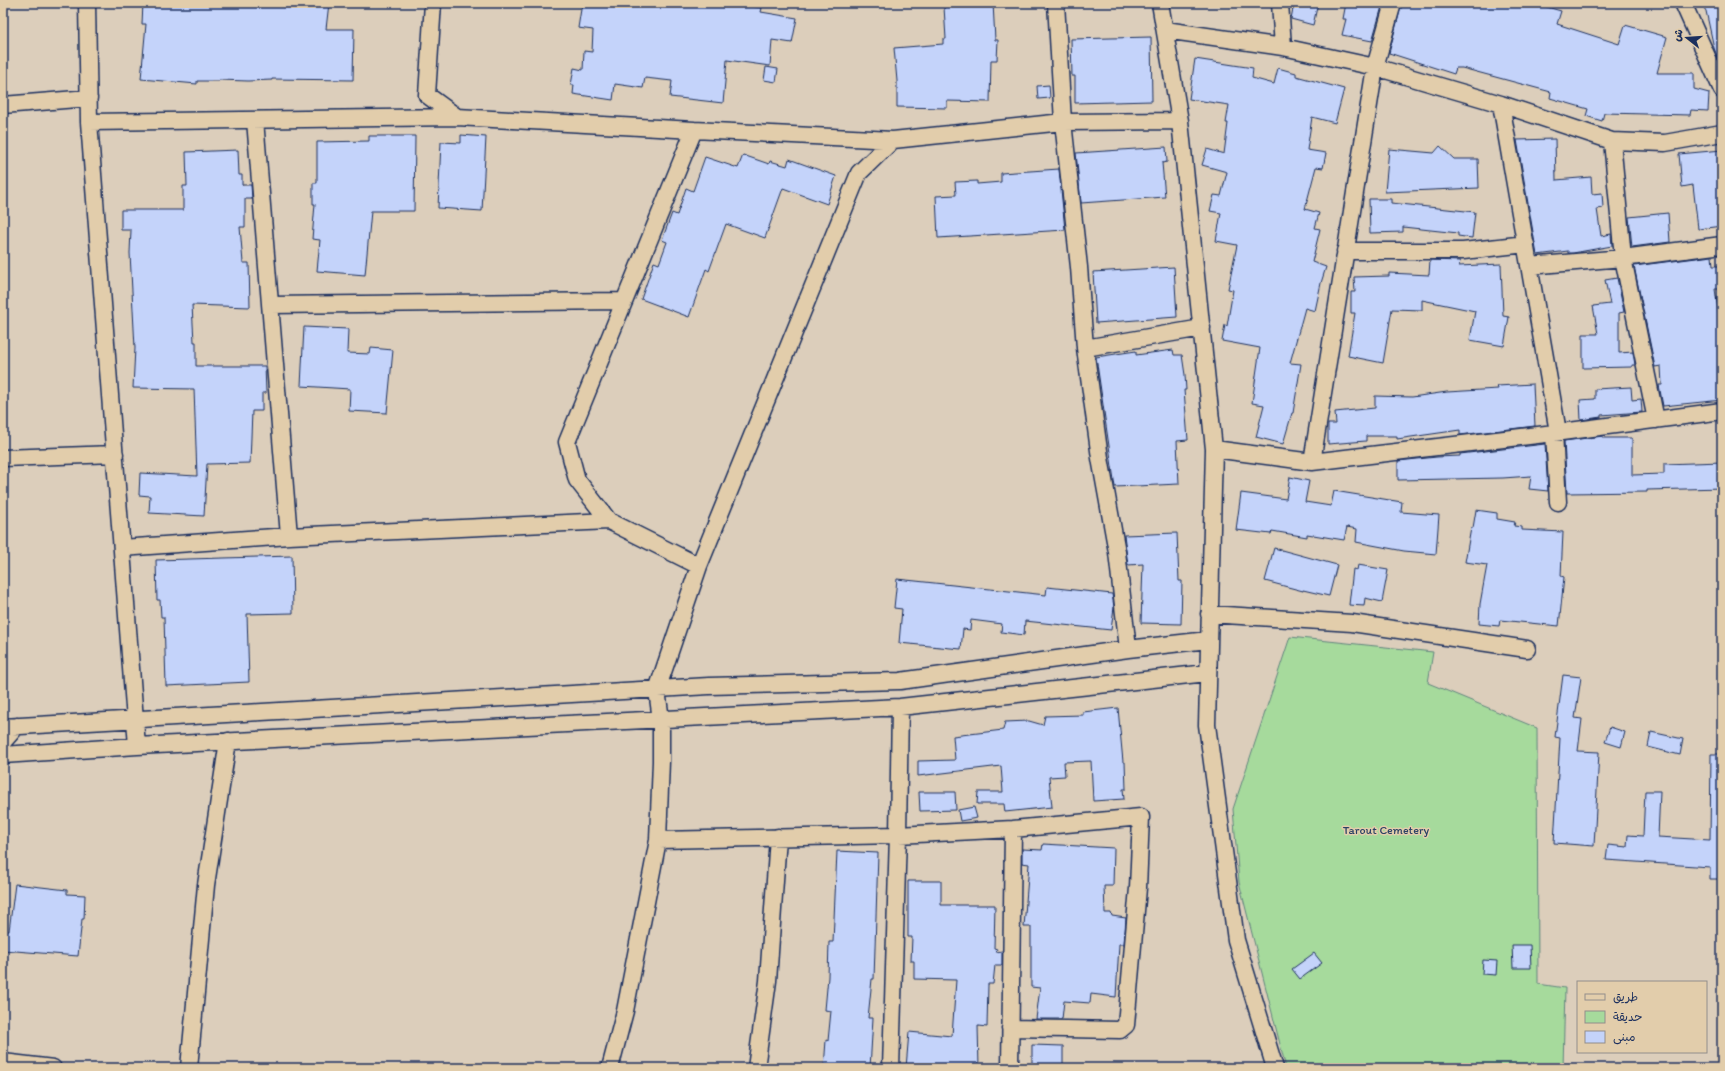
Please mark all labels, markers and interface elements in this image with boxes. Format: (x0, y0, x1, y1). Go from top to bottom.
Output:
north arrow (1667, 18, 1707, 58)
text: ش (1670, 28, 1686, 43)
park label: Tarout Cemetery (1343, 823, 1429, 837)
legend (1577, 981, 1707, 1053)
text: طريق (1613, 990, 1638, 1004)
text: حديقة (1613, 1010, 1642, 1024)
text: مبنى (1613, 1030, 1636, 1045)

